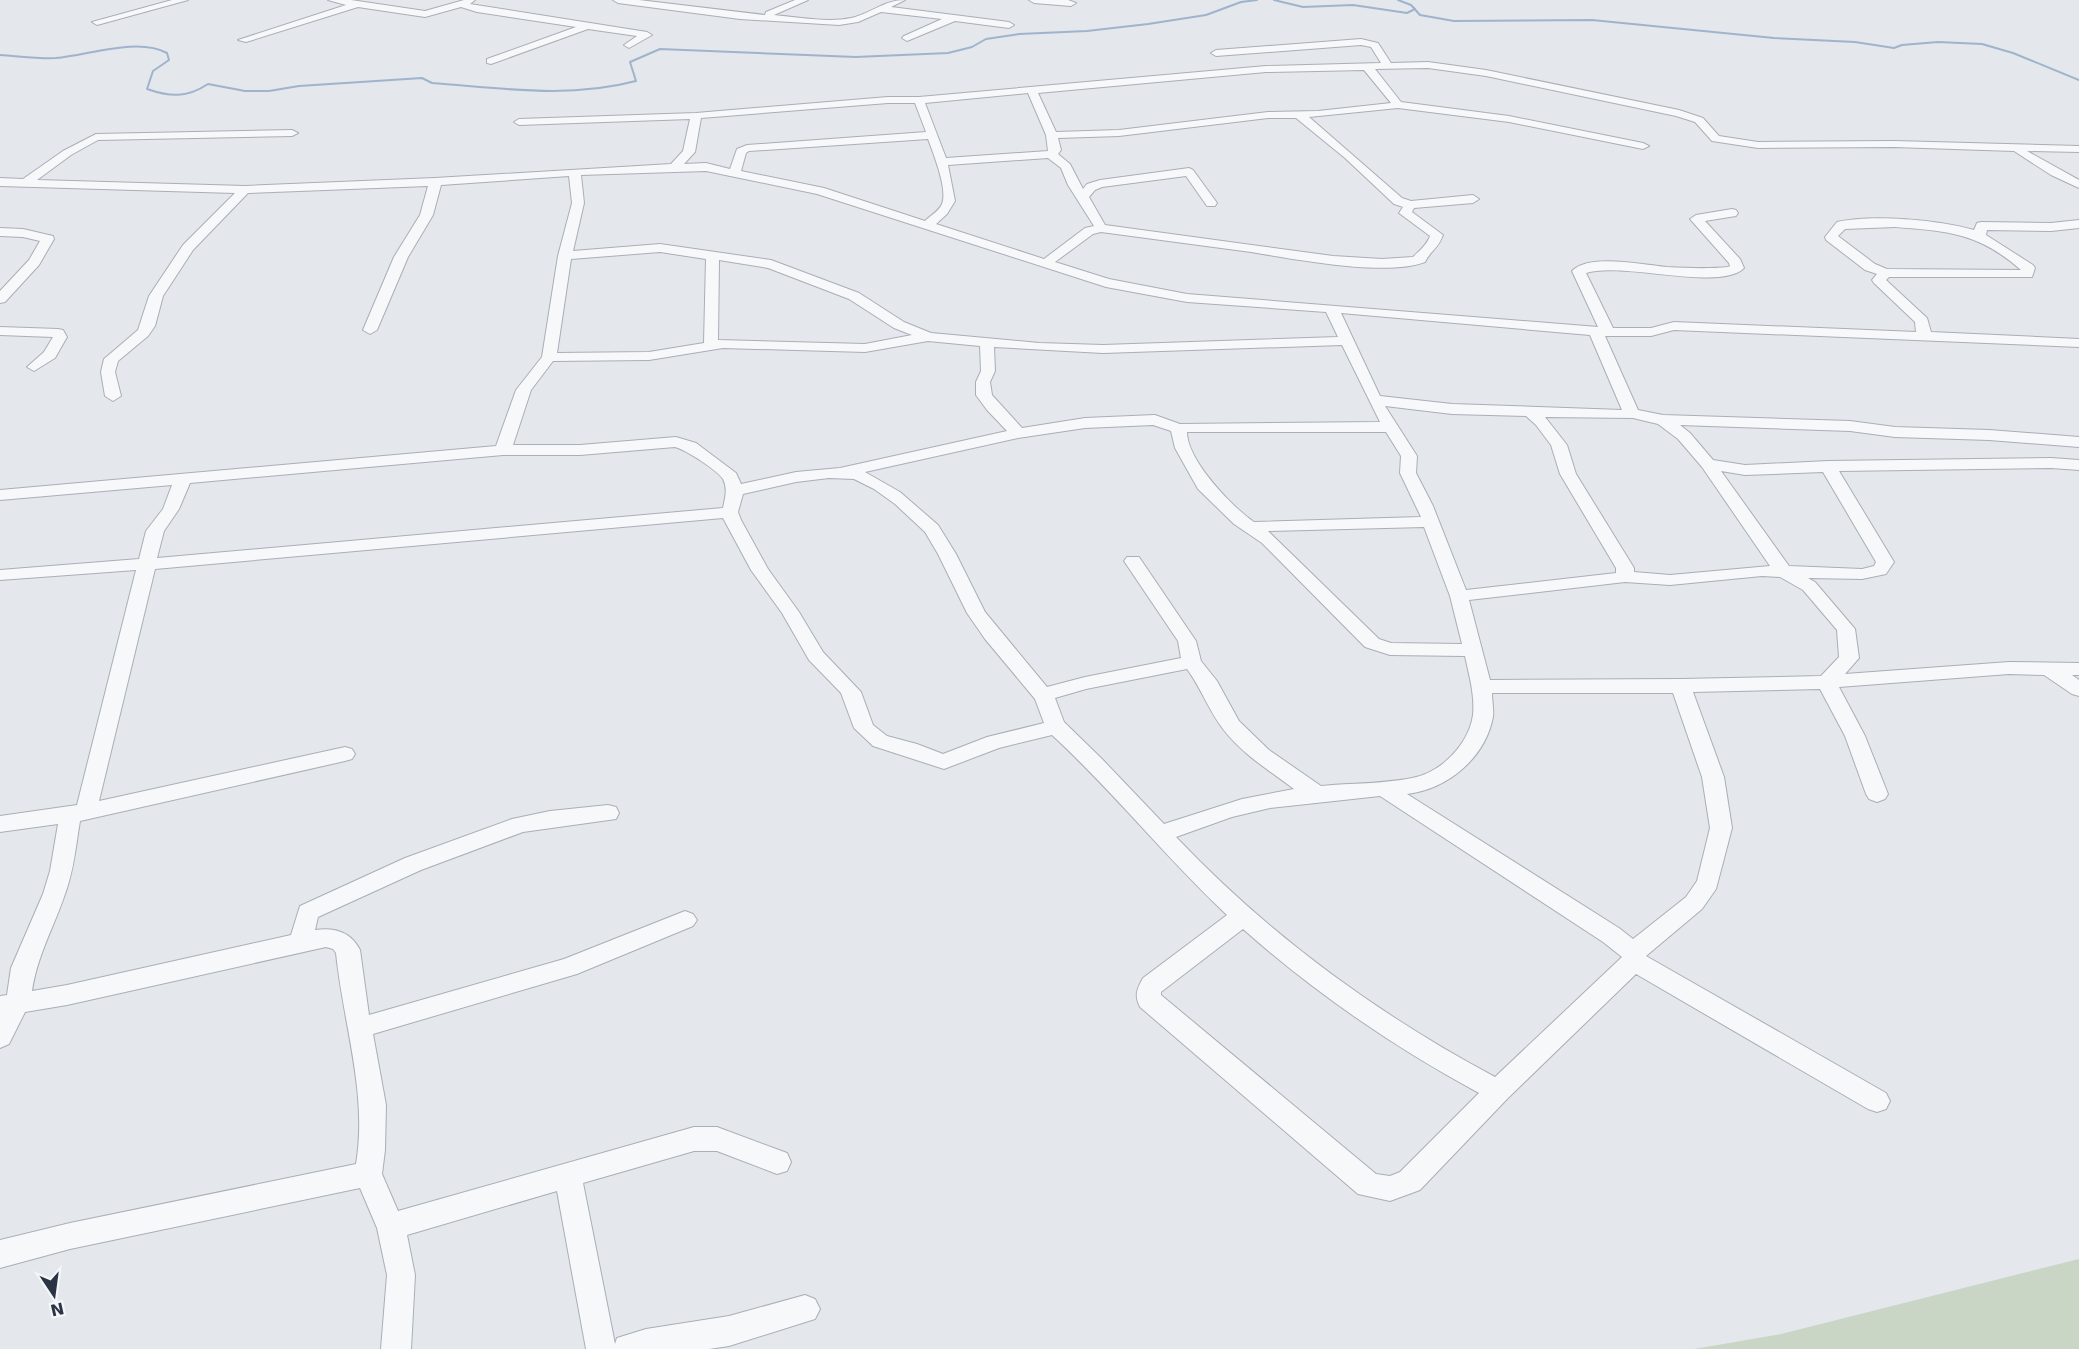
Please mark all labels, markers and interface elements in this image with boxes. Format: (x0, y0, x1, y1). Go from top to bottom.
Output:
north arrow (24, 1265, 84, 1325)
text: N (49, 1298, 66, 1320)

